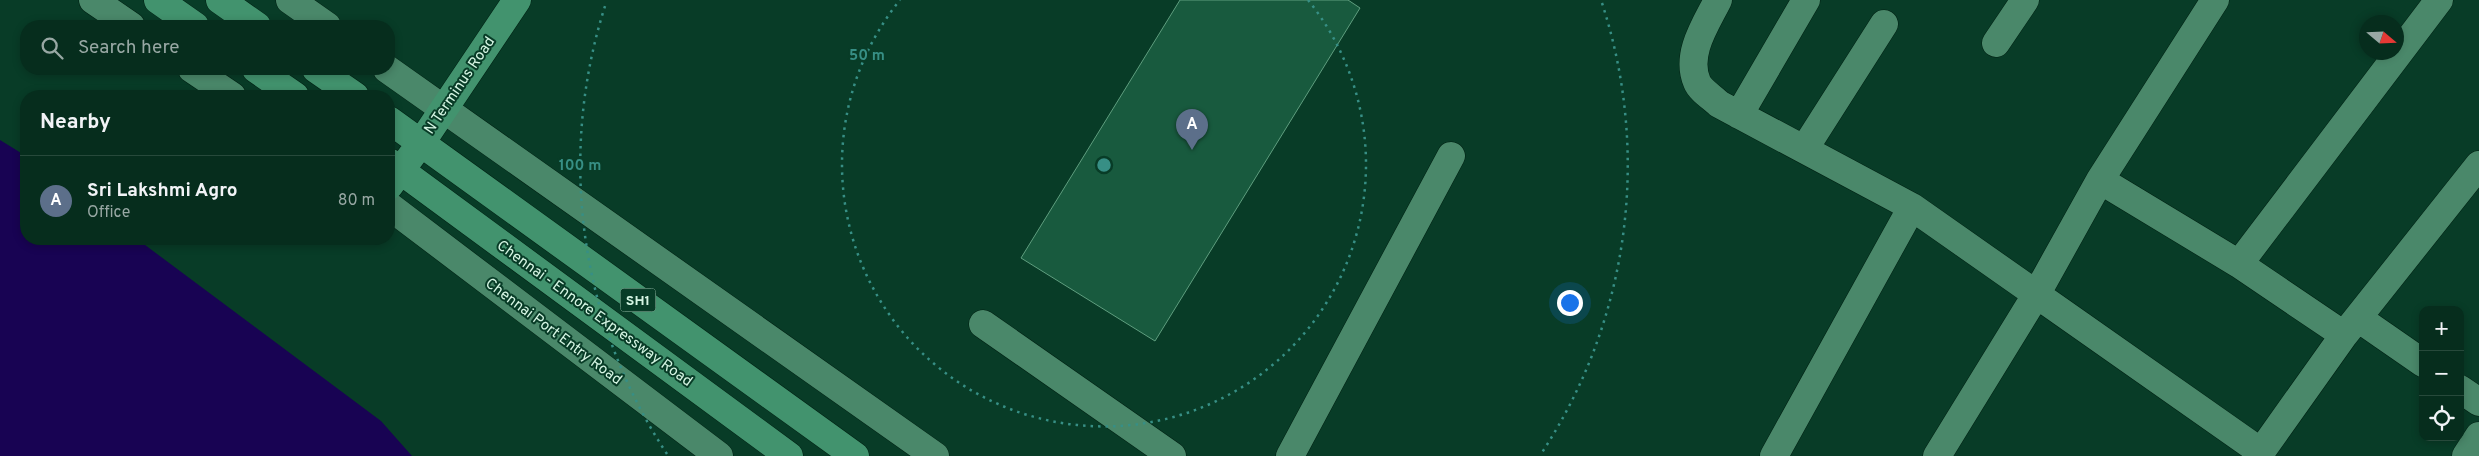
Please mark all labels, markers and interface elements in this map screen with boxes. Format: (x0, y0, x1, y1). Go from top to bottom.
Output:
north arrow (2359, 15, 2404, 60)
search box (20, 20, 395, 75)
street label: N Terminus Road (421, 33, 500, 138)
icon: search (38, 34, 66, 62)
text: Search here (78, 36, 180, 60)
text: 50 m (849, 47, 885, 66)
text: Nearby (40, 109, 111, 136)
pin: A (1176, 109, 1208, 150)
centre of rings (1095, 156, 1113, 174)
text: 100 m (559, 157, 601, 176)
text: Sri Lakshmi Agro (87, 179, 237, 203)
text: A (50, 191, 62, 211)
text: 80 m (338, 191, 375, 211)
text: Office (87, 203, 130, 223)
street label: Chennai - Ennore Expressway Road (493, 237, 696, 392)
street label: Chennai Port Entry Road (481, 275, 625, 390)
road number: SH1 (620, 288, 656, 312)
your location (1557, 290, 1583, 316)
map controls (2419, 306, 2464, 441)
button: + (2419, 306, 2464, 351)
button: − (2419, 351, 2464, 396)
button: locate (2419, 396, 2464, 441)

